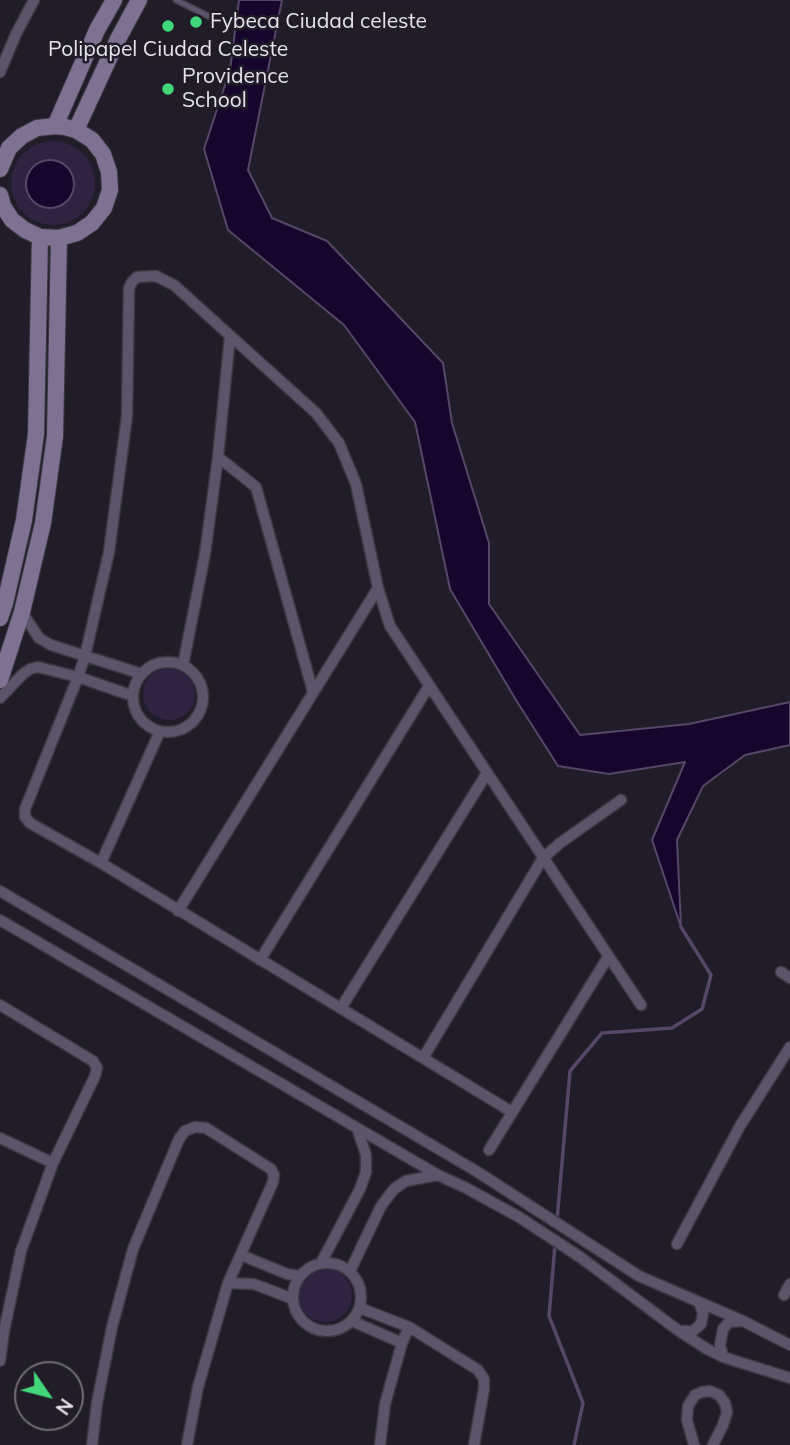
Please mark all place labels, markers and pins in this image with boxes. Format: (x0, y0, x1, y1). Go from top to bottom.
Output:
place label: Fybeca Ciudad celeste (210, 9, 427, 35)
marker: Fybeca Ciudad celeste (188, 14, 204, 30)
marker: Polipapel Ciudad Celeste (160, 18, 176, 34)
place label: Polipapel Ciudad Celeste (48, 37, 288, 63)
place label: Providence School (182, 64, 289, 114)
marker: Providence School (160, 81, 176, 97)

